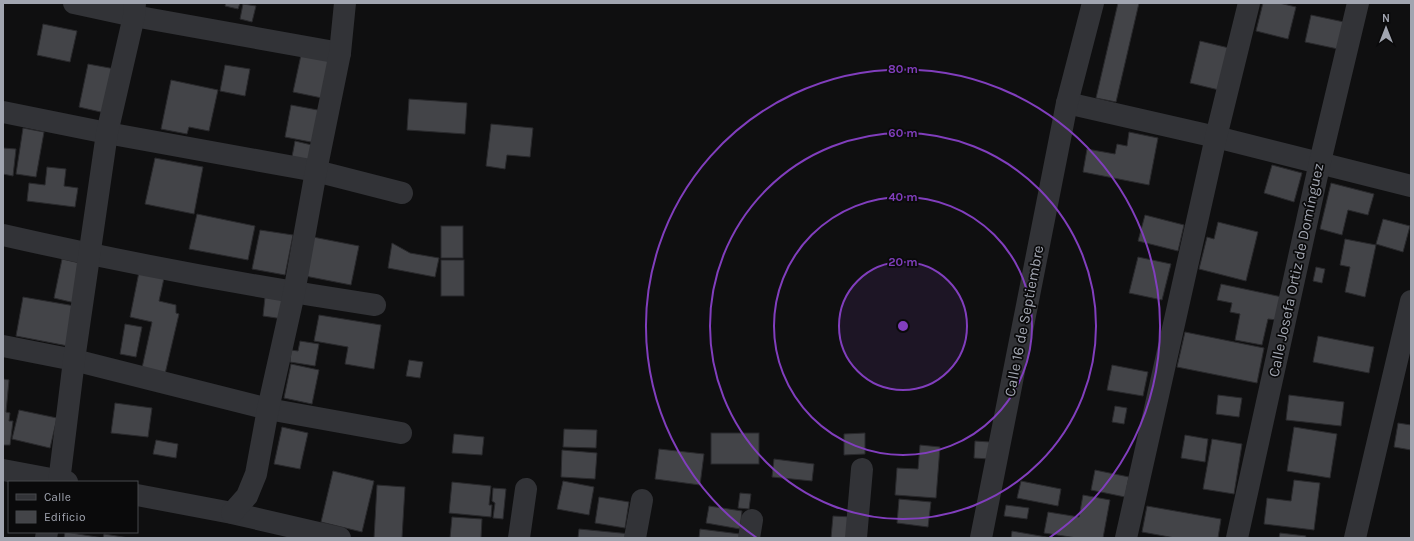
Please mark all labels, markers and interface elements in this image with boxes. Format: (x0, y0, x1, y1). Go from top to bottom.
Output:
north arrow (1366, 8, 1406, 48)
text: N (1382, 12, 1390, 25)
text: 80 m (888, 62, 918, 76)
text: 60 m (888, 126, 918, 140)
street label: Calle Josefa Ortiz de Domínguez (1265, 162, 1327, 378)
text: 40 m (888, 190, 918, 204)
street label: Calle 16 de Septiembre (1000, 244, 1048, 398)
text: 20 m (888, 255, 918, 269)
centre of rings (896, 319, 910, 333)
legend (8, 481, 138, 533)
text: Calle (44, 490, 71, 504)
text: Edificio (44, 510, 85, 524)

